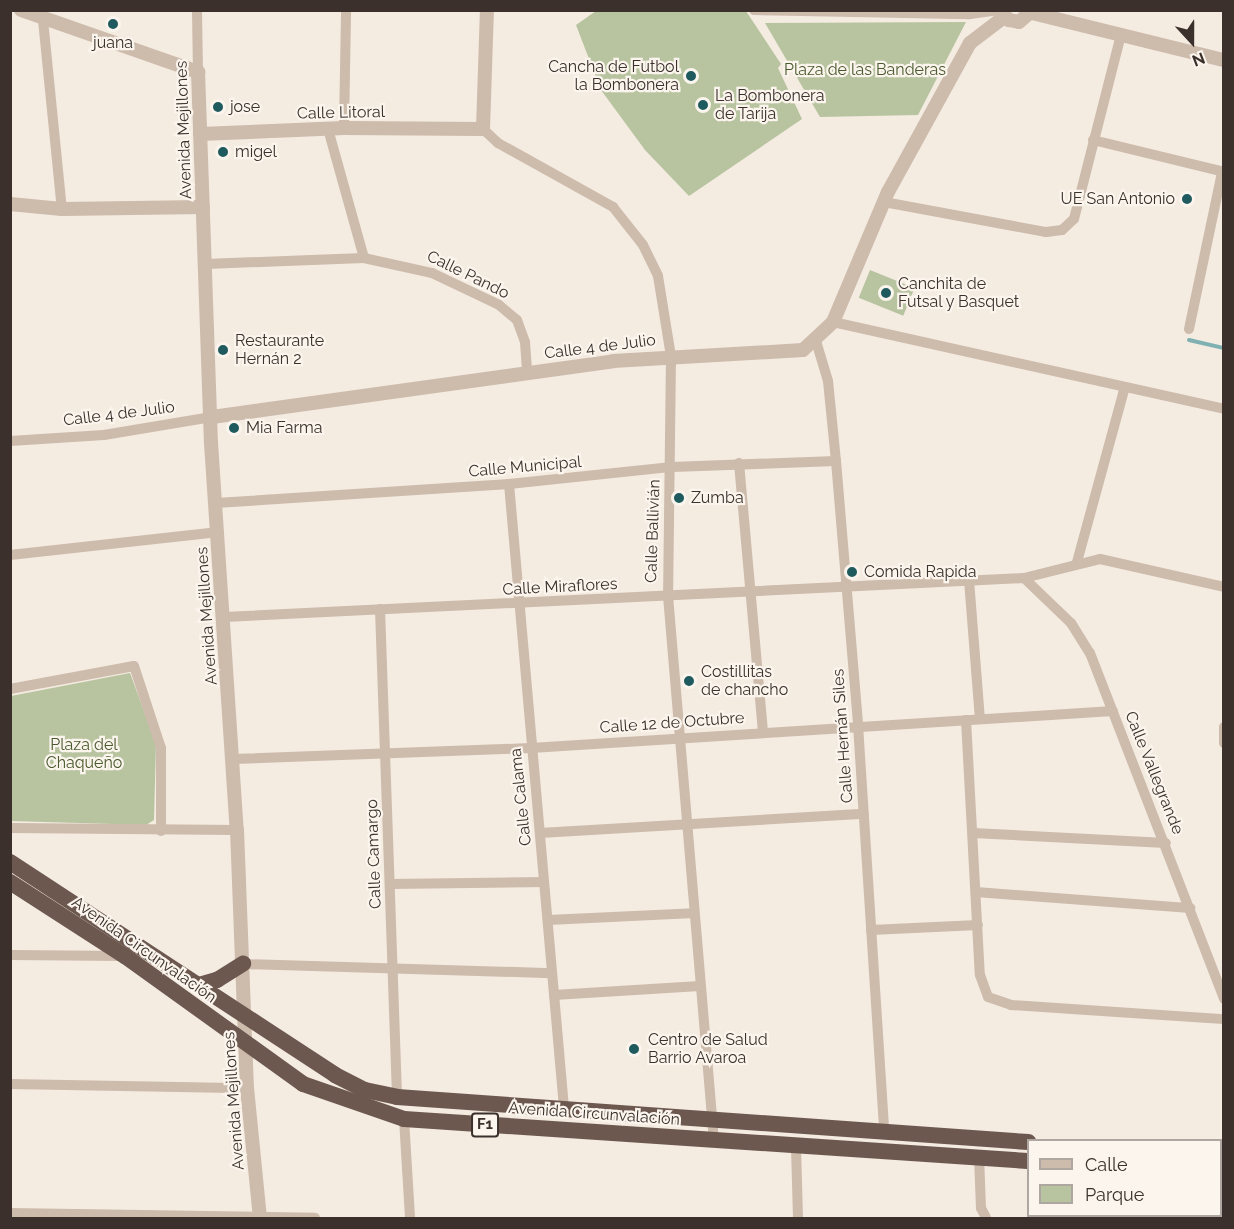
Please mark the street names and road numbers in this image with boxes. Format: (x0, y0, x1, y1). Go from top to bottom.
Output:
street label: Avenida Mejillones (172, 60, 196, 200)
street label: Calle Litoral (297, 103, 385, 123)
street label: Calle Pando (424, 247, 512, 303)
street label: Calle 4 de Julio (543, 331, 657, 363)
street label: Calle 4 de Julio (62, 398, 176, 430)
street label: Calle Municipal (468, 452, 582, 482)
street label: Calle Ballivián (642, 479, 664, 583)
street label: Avenida Mejillones (193, 546, 221, 686)
street label: Calle Miraflores (502, 574, 618, 600)
street label: Calle Hernán Siles (829, 668, 857, 804)
street label: Calle 12 de Octubre (599, 708, 745, 738)
street label: Calle Vallegrande (1120, 708, 1188, 838)
street label: Calle Calama (506, 747, 536, 847)
street label: Calle Camargo (362, 799, 386, 909)
street label: Avenida Circunvalación (68, 893, 220, 1007)
street label: Avenida Mejillones (220, 1031, 248, 1171)
street label: Avenida Circunvalación (508, 1098, 680, 1130)
road number: F1 (470, 1113, 500, 1137)

